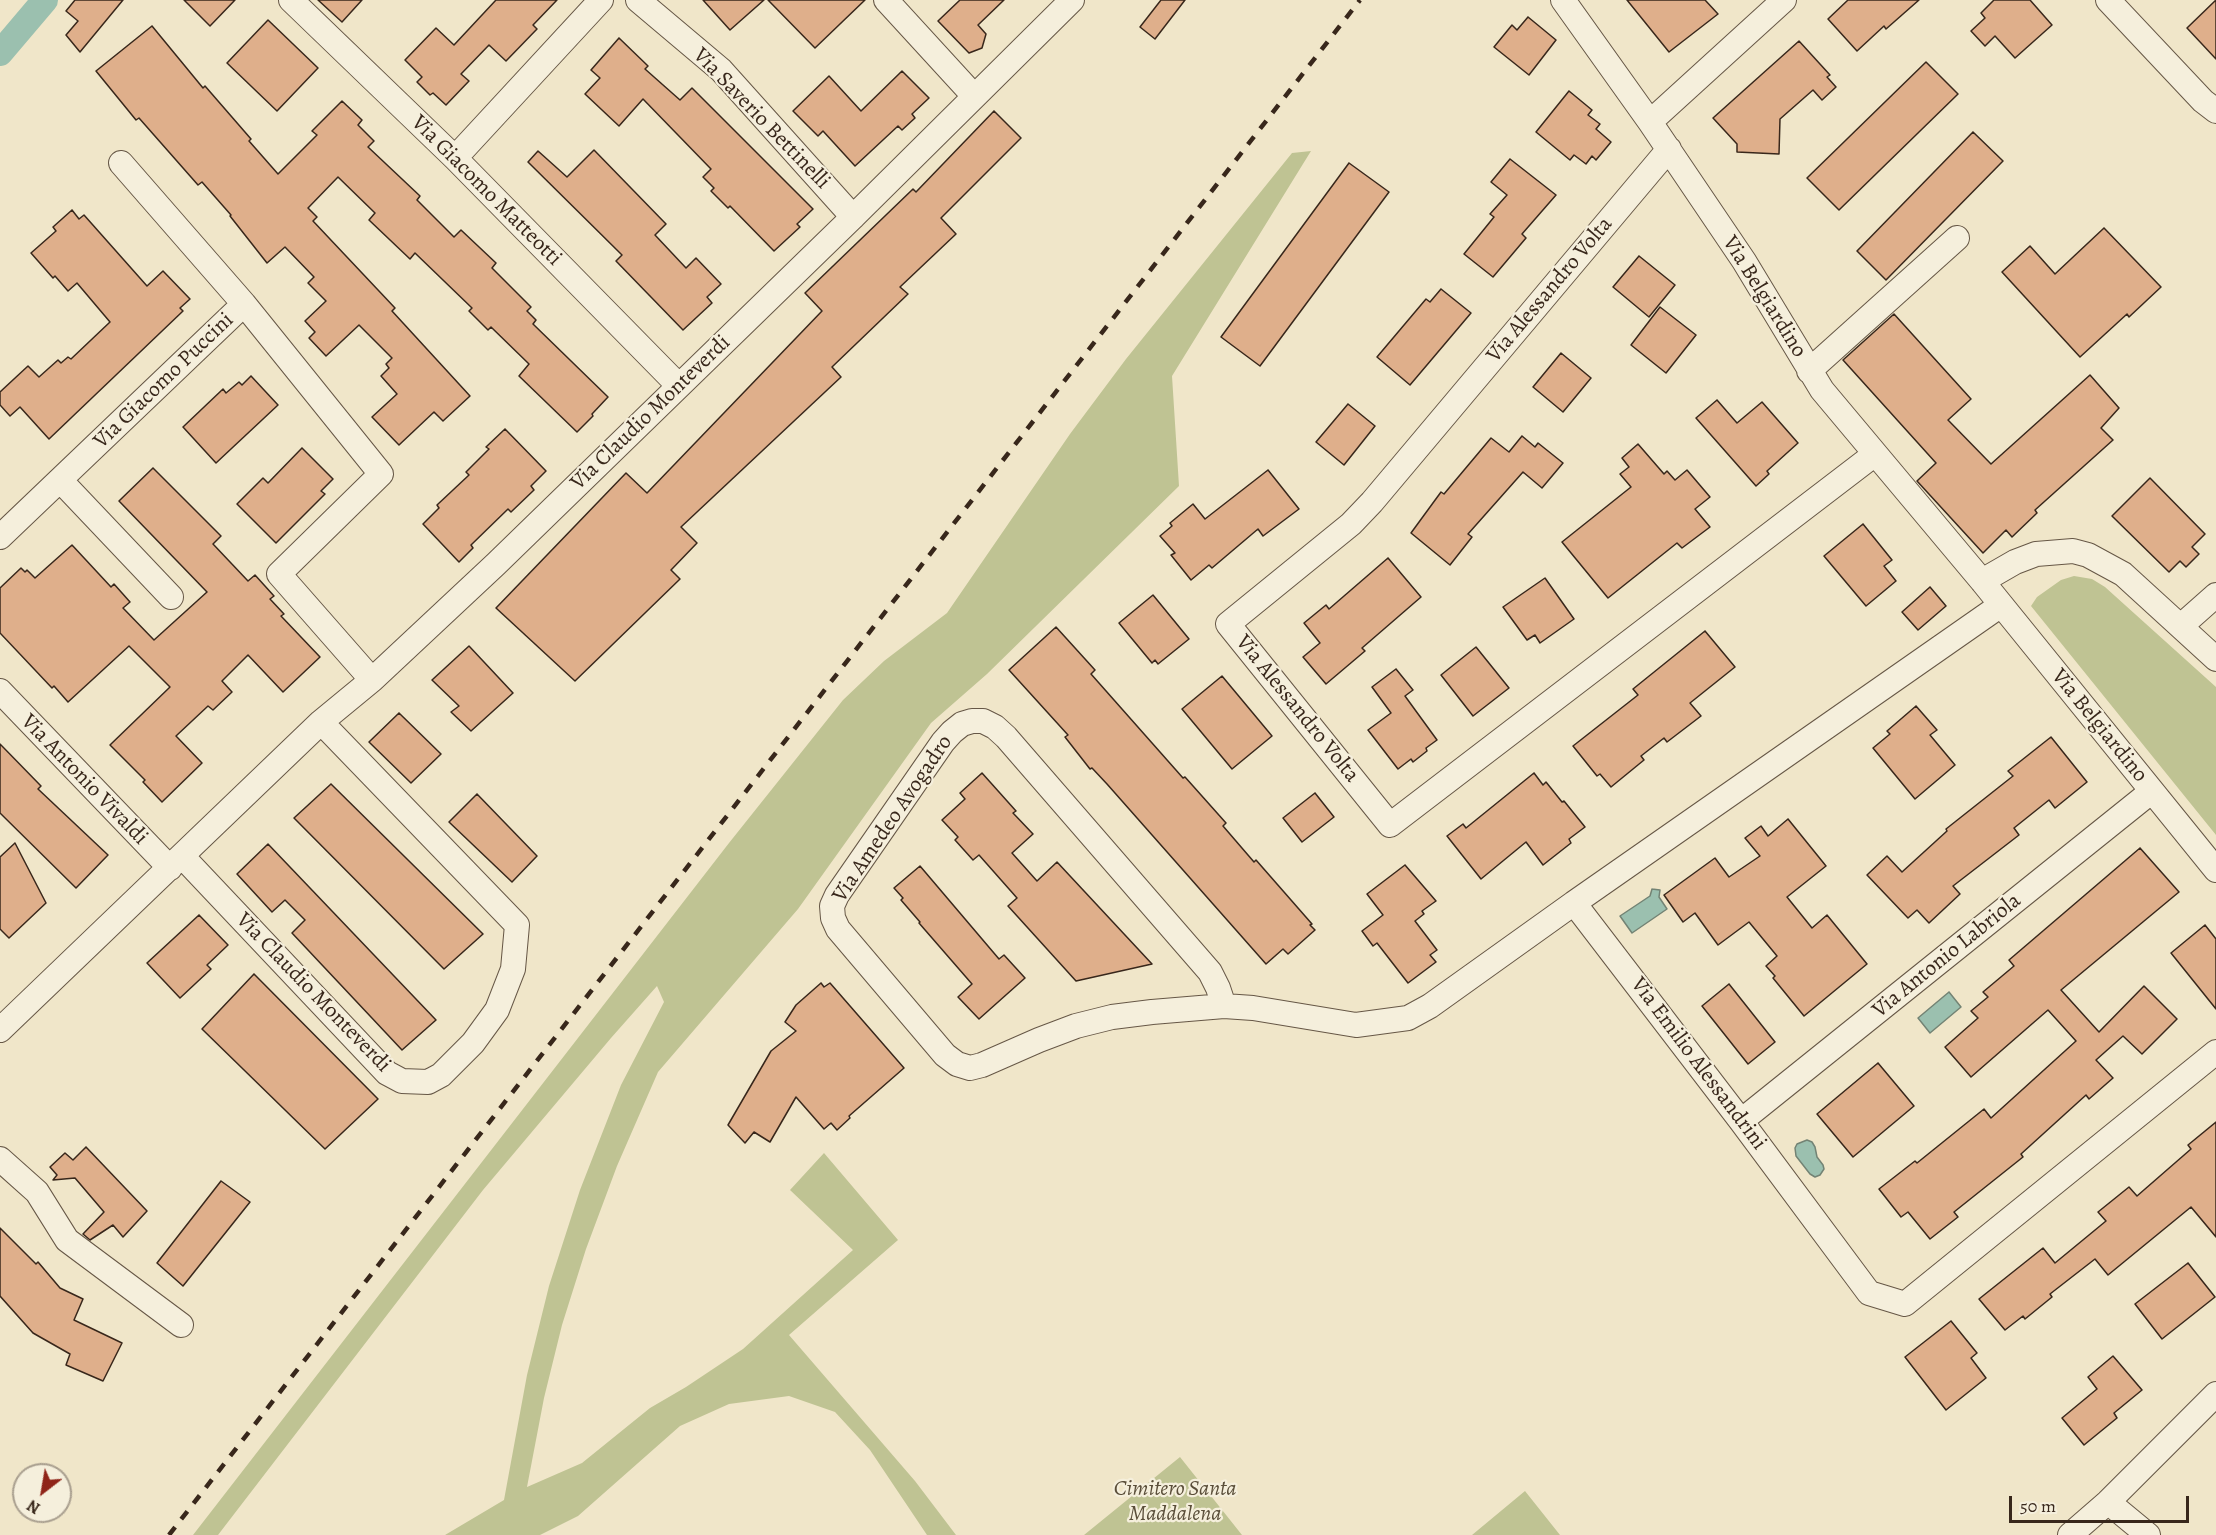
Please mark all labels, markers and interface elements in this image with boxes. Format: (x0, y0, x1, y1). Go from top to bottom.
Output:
street label: Via Saverio Bettinelli (687, 43, 835, 195)
street label: Via Giacomo Matteotti (405, 110, 567, 272)
street label: Via Alessandro Volta (1481, 212, 1619, 368)
street label: Via Belgiardino (1716, 231, 1812, 363)
street label: Via Giacomo Puccini (88, 307, 240, 455)
street label: Via Claudio Monteverdi (566, 330, 736, 496)
street label: Via Alessandro Volta (1229, 630, 1365, 788)
street label: Via Belgiardino (2045, 664, 2153, 788)
street label: Via Antonio Vivaldi (15, 709, 153, 851)
street label: Via Amedeo Avogadro (827, 731, 959, 907)
street label: Via Antonio Labriola (1867, 888, 2027, 1024)
street label: Via Claudio Monteverdi (230, 908, 396, 1078)
street label: Via Emilio Alessandrini (1624, 972, 1772, 1156)
north arrow (12, 1463, 72, 1523)
park label: Cimitero Santa Maddalena (1114, 1477, 1236, 1528)
scale bar (2012, 1484, 2192, 1522)
text: N (23, 1494, 44, 1519)
text: 50 m (2020, 1494, 2056, 1518)

